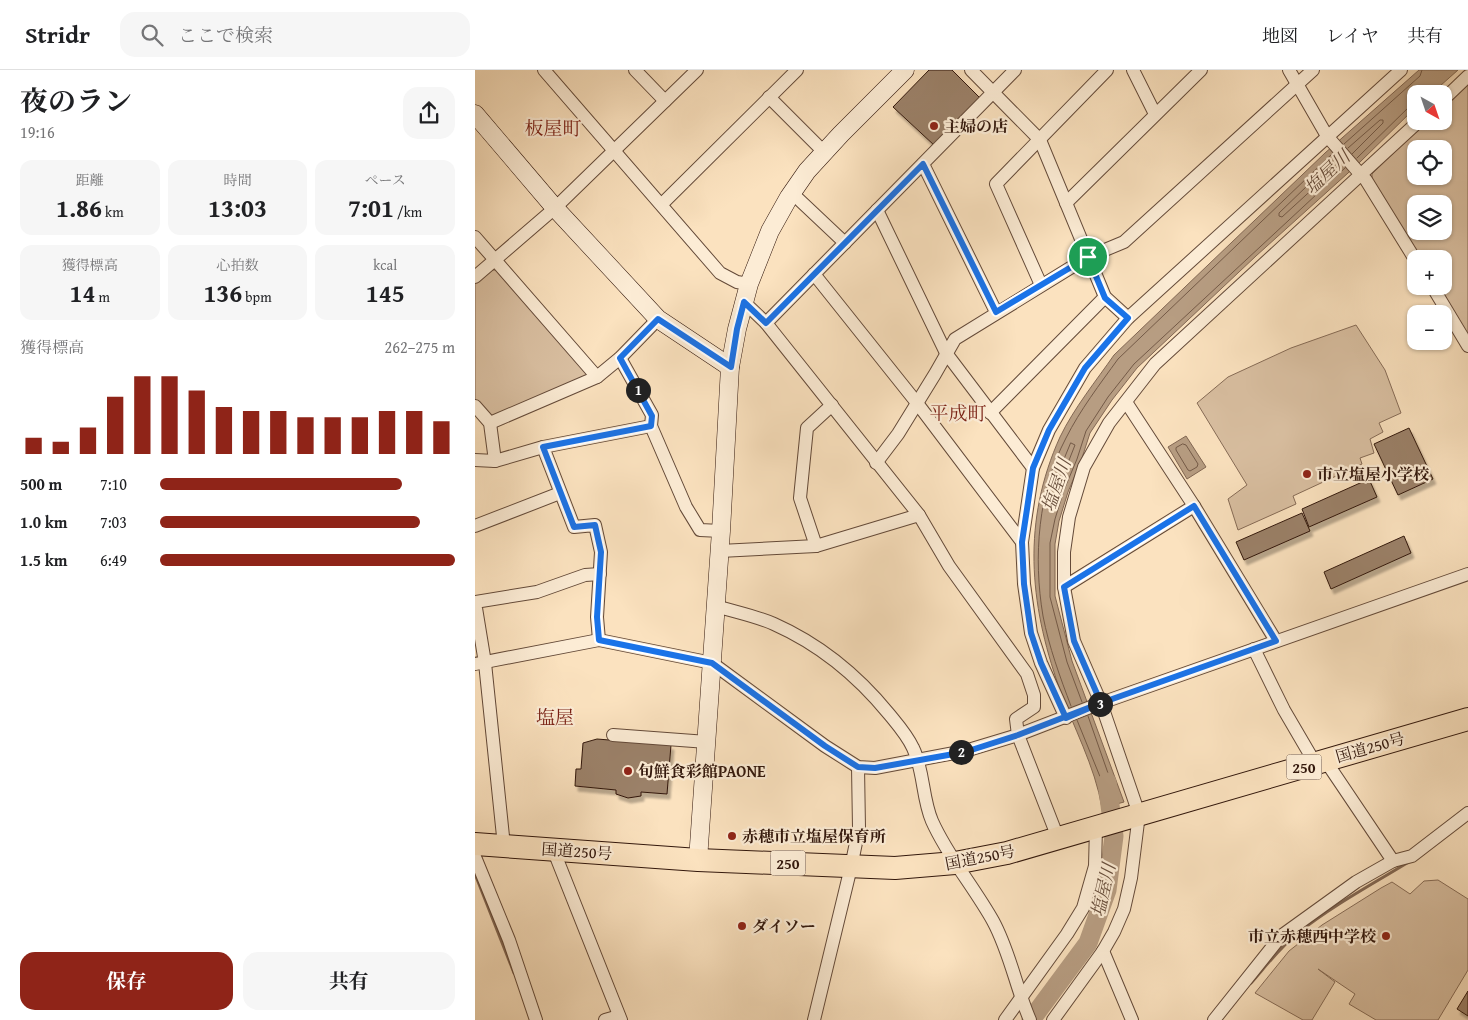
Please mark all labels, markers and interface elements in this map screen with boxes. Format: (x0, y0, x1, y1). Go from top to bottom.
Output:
search box (120, 12, 470, 57)
text: Stridr (25, 17, 90, 52)
icon: search (138, 21, 166, 49)
text: ここで検索 (178, 21, 273, 49)
text: 地図 (1262, 22, 1298, 49)
text: レイヤ (1326, 22, 1379, 49)
text: 共有 (1407, 22, 1443, 49)
text: 夜のラン (20, 80, 132, 121)
north arrow (1407, 85, 1453, 130)
map controls (1407, 85, 1452, 350)
button: share (403, 87, 455, 139)
district label: 板屋町 (524, 114, 582, 142)
place label: 主婦の店 (944, 114, 1008, 138)
text: 19:16 (20, 120, 55, 144)
marker: 主婦の店 (928, 120, 940, 132)
button: locate (1407, 140, 1452, 185)
water label: 塩屋川 (1298, 142, 1357, 200)
text: 距離 (76, 170, 104, 190)
text: 時間 (223, 170, 251, 190)
text: ペース (365, 170, 406, 190)
text: 1.86 (56, 190, 102, 226)
text: 13:03 (208, 190, 267, 226)
text: 7:01 (348, 190, 394, 226)
button: layers (1407, 195, 1452, 240)
text: km (102, 202, 124, 222)
text: /km (394, 202, 422, 222)
pin (1067, 236, 1109, 278)
icon: arrive (1074, 243, 1102, 271)
button: + (1407, 250, 1452, 295)
text: 獲得標高 (62, 255, 118, 275)
text: 心拍数 (216, 255, 258, 275)
text: kcal (373, 255, 397, 275)
text: 14 (70, 275, 96, 311)
text: 136 (203, 275, 242, 311)
text: 145 (366, 275, 405, 311)
text: m (96, 287, 110, 307)
text: bpm (242, 287, 272, 307)
button: − (1407, 305, 1452, 350)
text: 獲得標高 (20, 335, 84, 359)
text: 262–275 m (385, 335, 455, 359)
pin: 1 (625, 378, 651, 402)
text: 1 (635, 380, 642, 400)
district label: 平成町 (929, 399, 987, 427)
water label: 塩屋川 (1034, 453, 1078, 515)
place label: 市立塩屋小学校 (1317, 462, 1430, 486)
marker: 市立塩屋小学校 (1301, 468, 1313, 480)
text: 500 m (20, 472, 62, 496)
text: 7:10 (100, 472, 127, 496)
text: 1.0 km (20, 510, 67, 534)
text: 7:03 (100, 510, 127, 534)
text: 1.5 km (20, 548, 67, 572)
text: 6:49 (100, 548, 127, 572)
pin: 3 (1087, 692, 1113, 716)
text: 3 (1097, 694, 1104, 714)
district label: 塩屋 (536, 703, 574, 731)
street label: 国道250号 (1333, 726, 1407, 768)
pin: 2 (949, 740, 973, 764)
text: 2 (958, 742, 965, 762)
road number: 250 (1287, 754, 1321, 780)
place label: 旬鮮食彩館PAONE (638, 759, 766, 783)
marker: 旬鮮食彩館PAONE (622, 765, 634, 777)
place label: 赤穂市立塩屋保育所 (742, 824, 886, 848)
marker: 赤穂市立塩屋保育所 (726, 830, 738, 842)
street label: 国道250号 (541, 837, 613, 865)
street label: 国道250号 (943, 838, 1017, 876)
road number: 250 (771, 850, 805, 876)
water label: 塩屋川 (1084, 859, 1123, 919)
place label: ダイソー (752, 914, 816, 938)
marker: ダイソー (736, 920, 748, 932)
place label: 市立赤穂西中学校 (1248, 924, 1377, 948)
marker: 市立赤穂西中学校 (1380, 930, 1392, 942)
button: 保存 (20, 952, 233, 1010)
button: 共有 (243, 952, 455, 1010)

